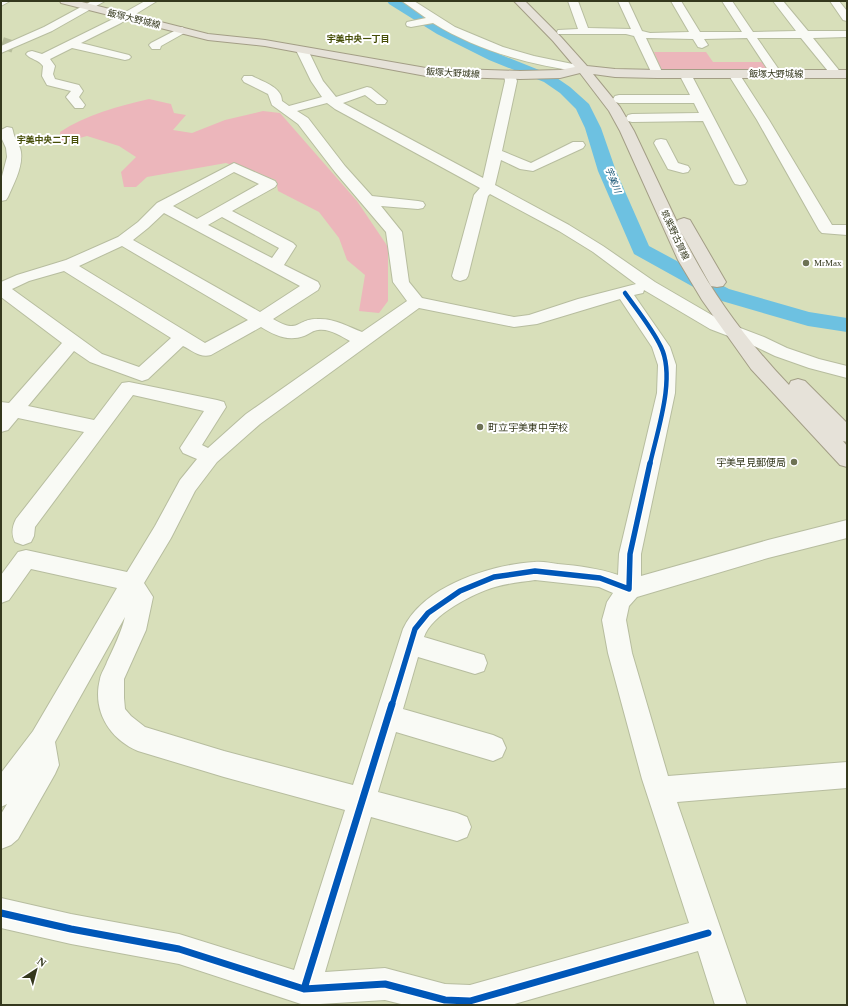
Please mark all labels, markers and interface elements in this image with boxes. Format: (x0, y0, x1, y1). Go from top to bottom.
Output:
street label: 飯塚大野城線 (107, 8, 162, 31)
district label: 宇美中央一丁目 (326, 34, 390, 44)
street label: 飯塚大野城線 (426, 67, 481, 79)
street label: 飯塚大野城線 (749, 69, 804, 79)
district label: 宇美中央二丁目 (16, 135, 80, 145)
water label: 宇美川 (603, 166, 623, 195)
street label: 筑紫野古賀線 (659, 208, 691, 262)
marker: MrMax (801, 258, 811, 268)
place label: MrMax (814, 258, 842, 268)
marker: 町立宇美東中学校 (475, 422, 485, 432)
place label: 町立宇美東中学校 (488, 422, 568, 433)
place label: 宇美早見郵便局 (716, 457, 786, 468)
marker: 宇美早見郵便局 (789, 457, 799, 467)
north arrow (16, 950, 56, 990)
text: N (35, 955, 49, 969)

